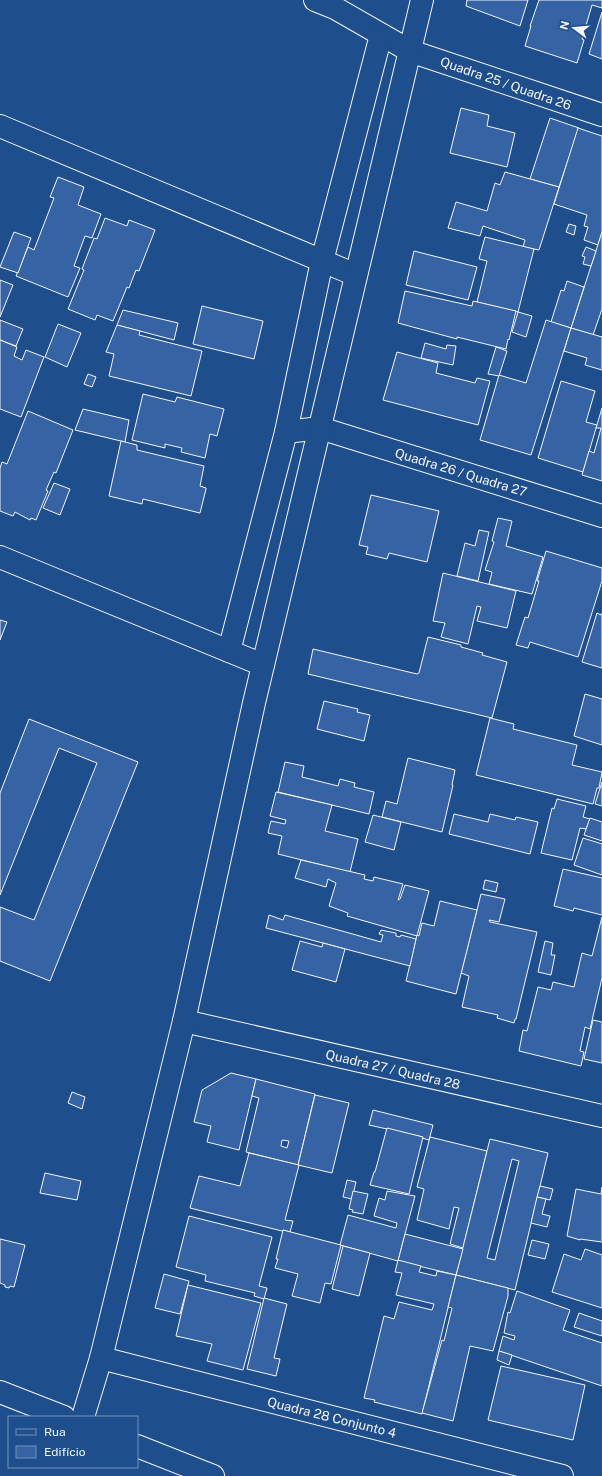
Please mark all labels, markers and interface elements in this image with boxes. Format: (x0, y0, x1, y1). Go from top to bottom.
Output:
north arrow (554, 8, 594, 48)
text: N (557, 19, 571, 31)
street label: Quadra 25 / Quadra 26 (438, 54, 573, 113)
street label: Quadra 26 / Quadra 27 (393, 445, 529, 500)
street label: Quadra 27 / Quadra 28 (324, 1047, 462, 1092)
street label: Quadra 28 Conjunto 4 (266, 1394, 398, 1441)
legend (8, 1416, 138, 1468)
text: Rua (44, 1425, 66, 1439)
text: Edifício (44, 1445, 86, 1459)

